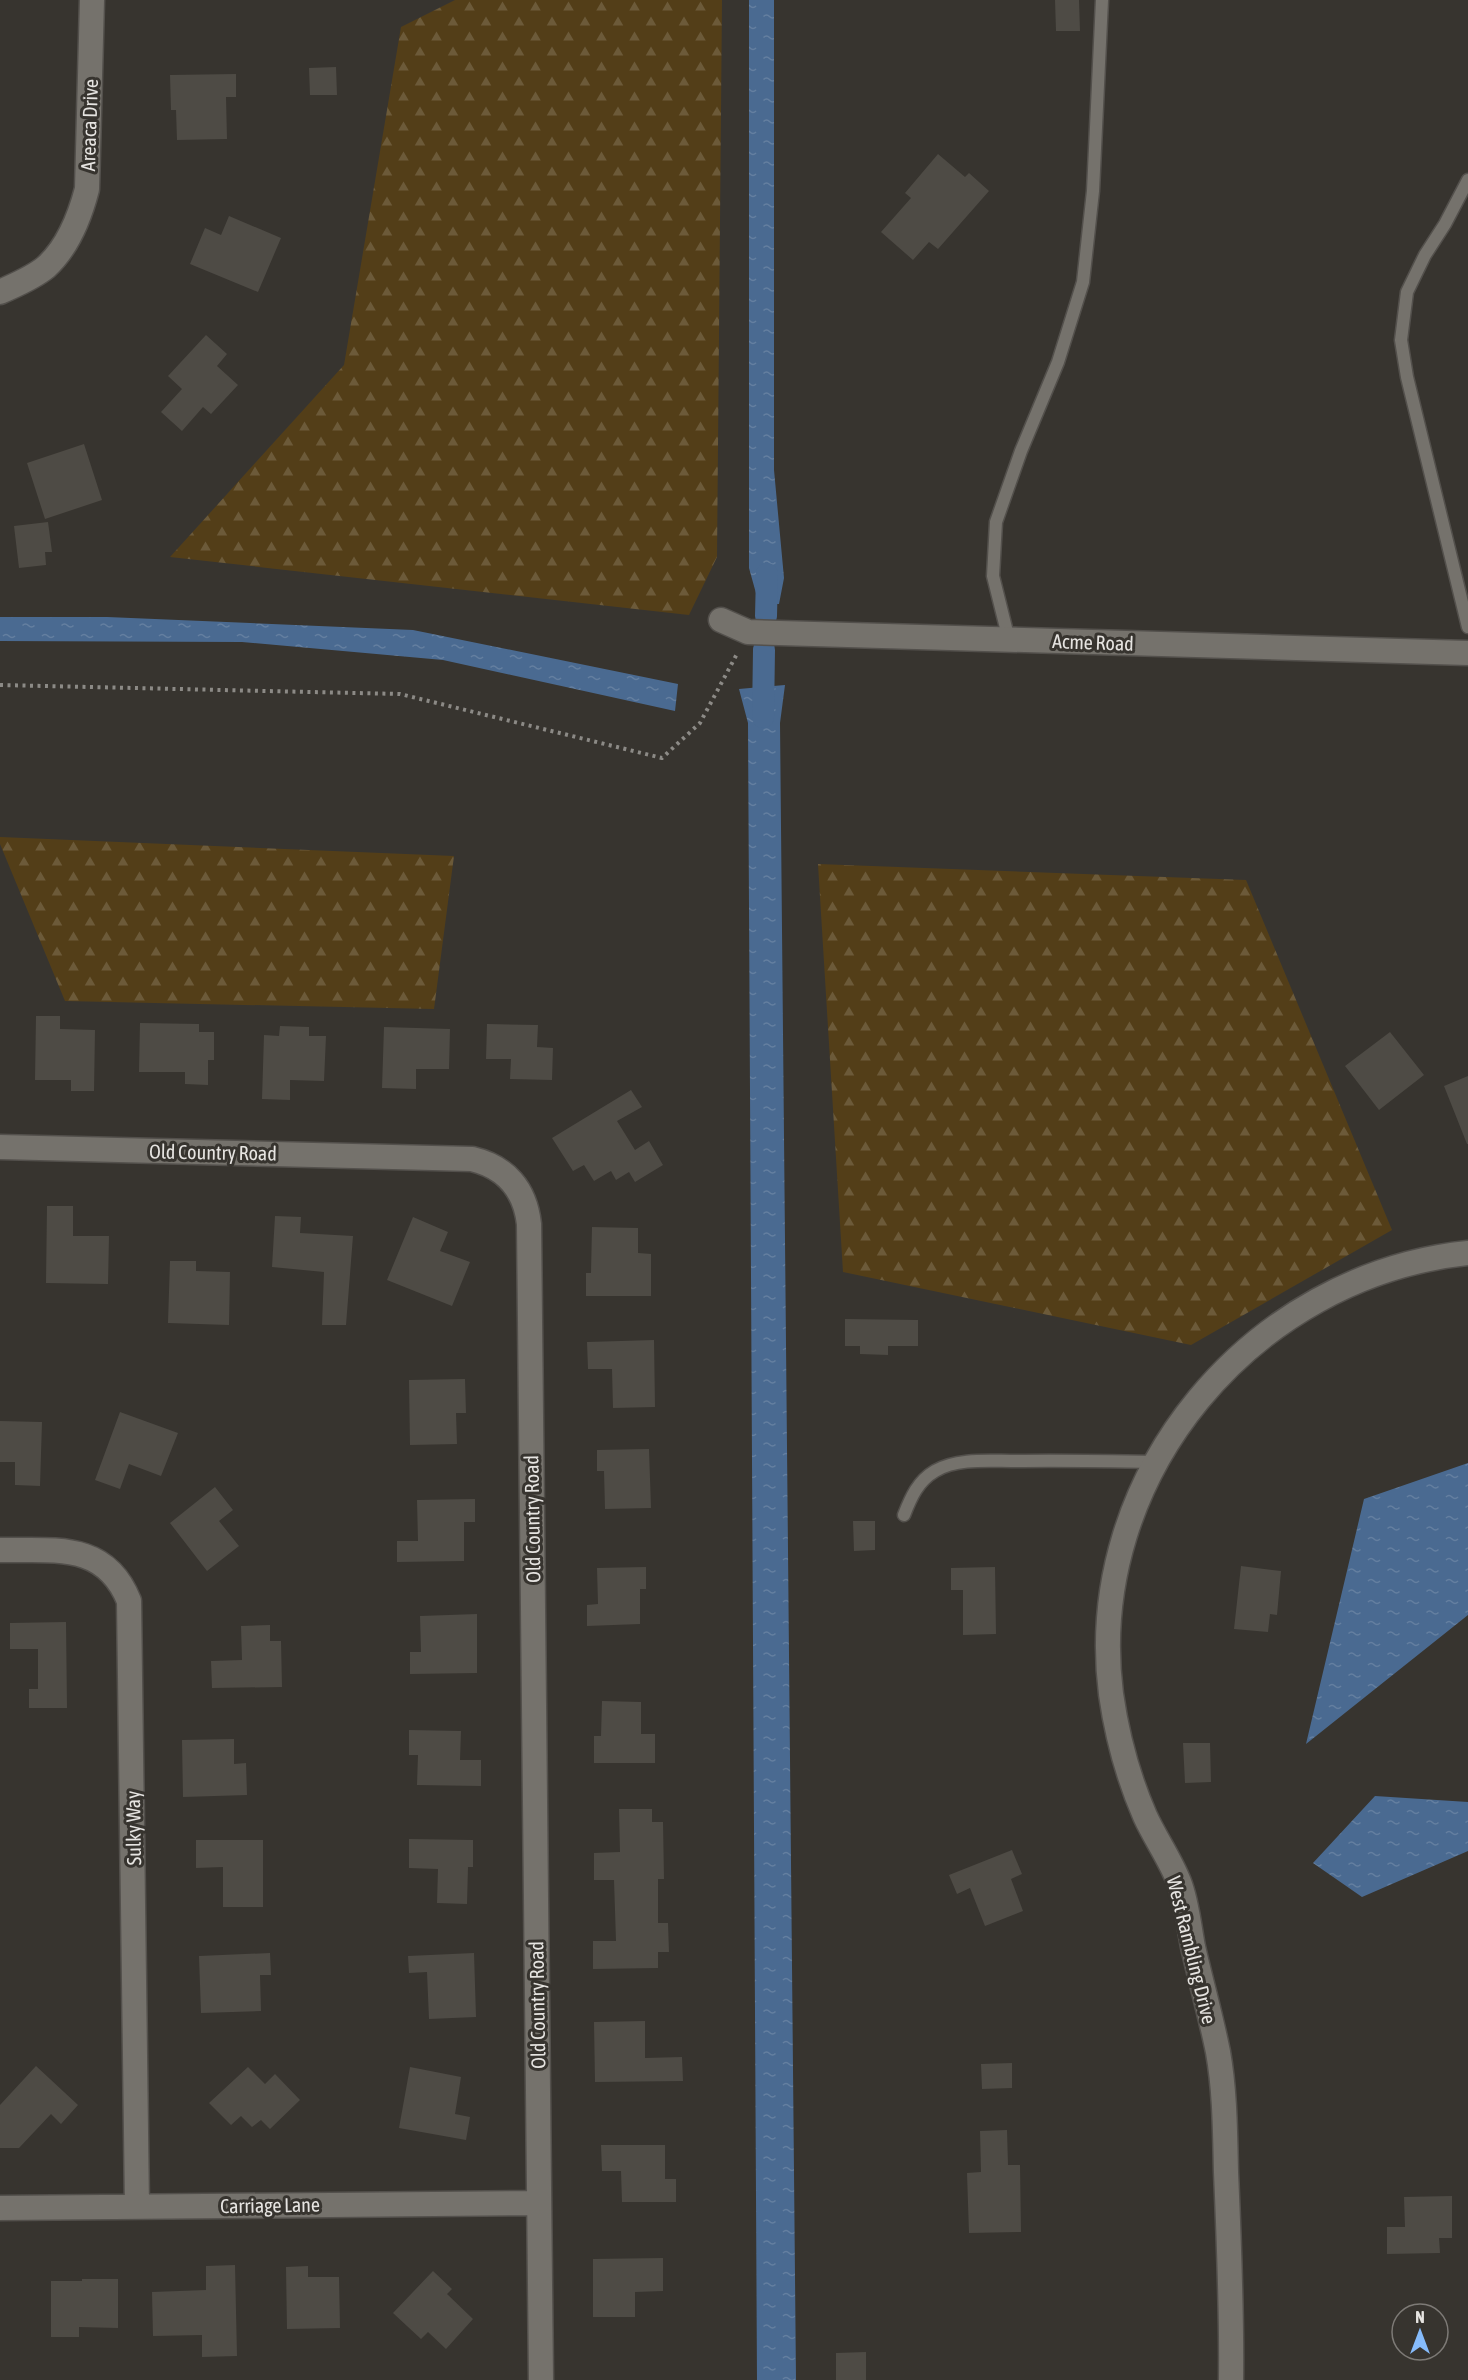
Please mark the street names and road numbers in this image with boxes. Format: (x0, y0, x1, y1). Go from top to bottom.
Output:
street label: Areaca Drive (76, 78, 102, 172)
street label: Acme Road (1052, 629, 1134, 655)
street label: Old Country Road (149, 1139, 277, 1165)
street label: Old Country Road (519, 1455, 545, 1583)
street label: Sulky Way (121, 1791, 145, 1865)
street label: West Rambling Drive (1163, 1874, 1221, 2026)
street label: Old Country Road (524, 1941, 550, 2069)
street label: Carriage Lane (220, 2193, 320, 2217)

